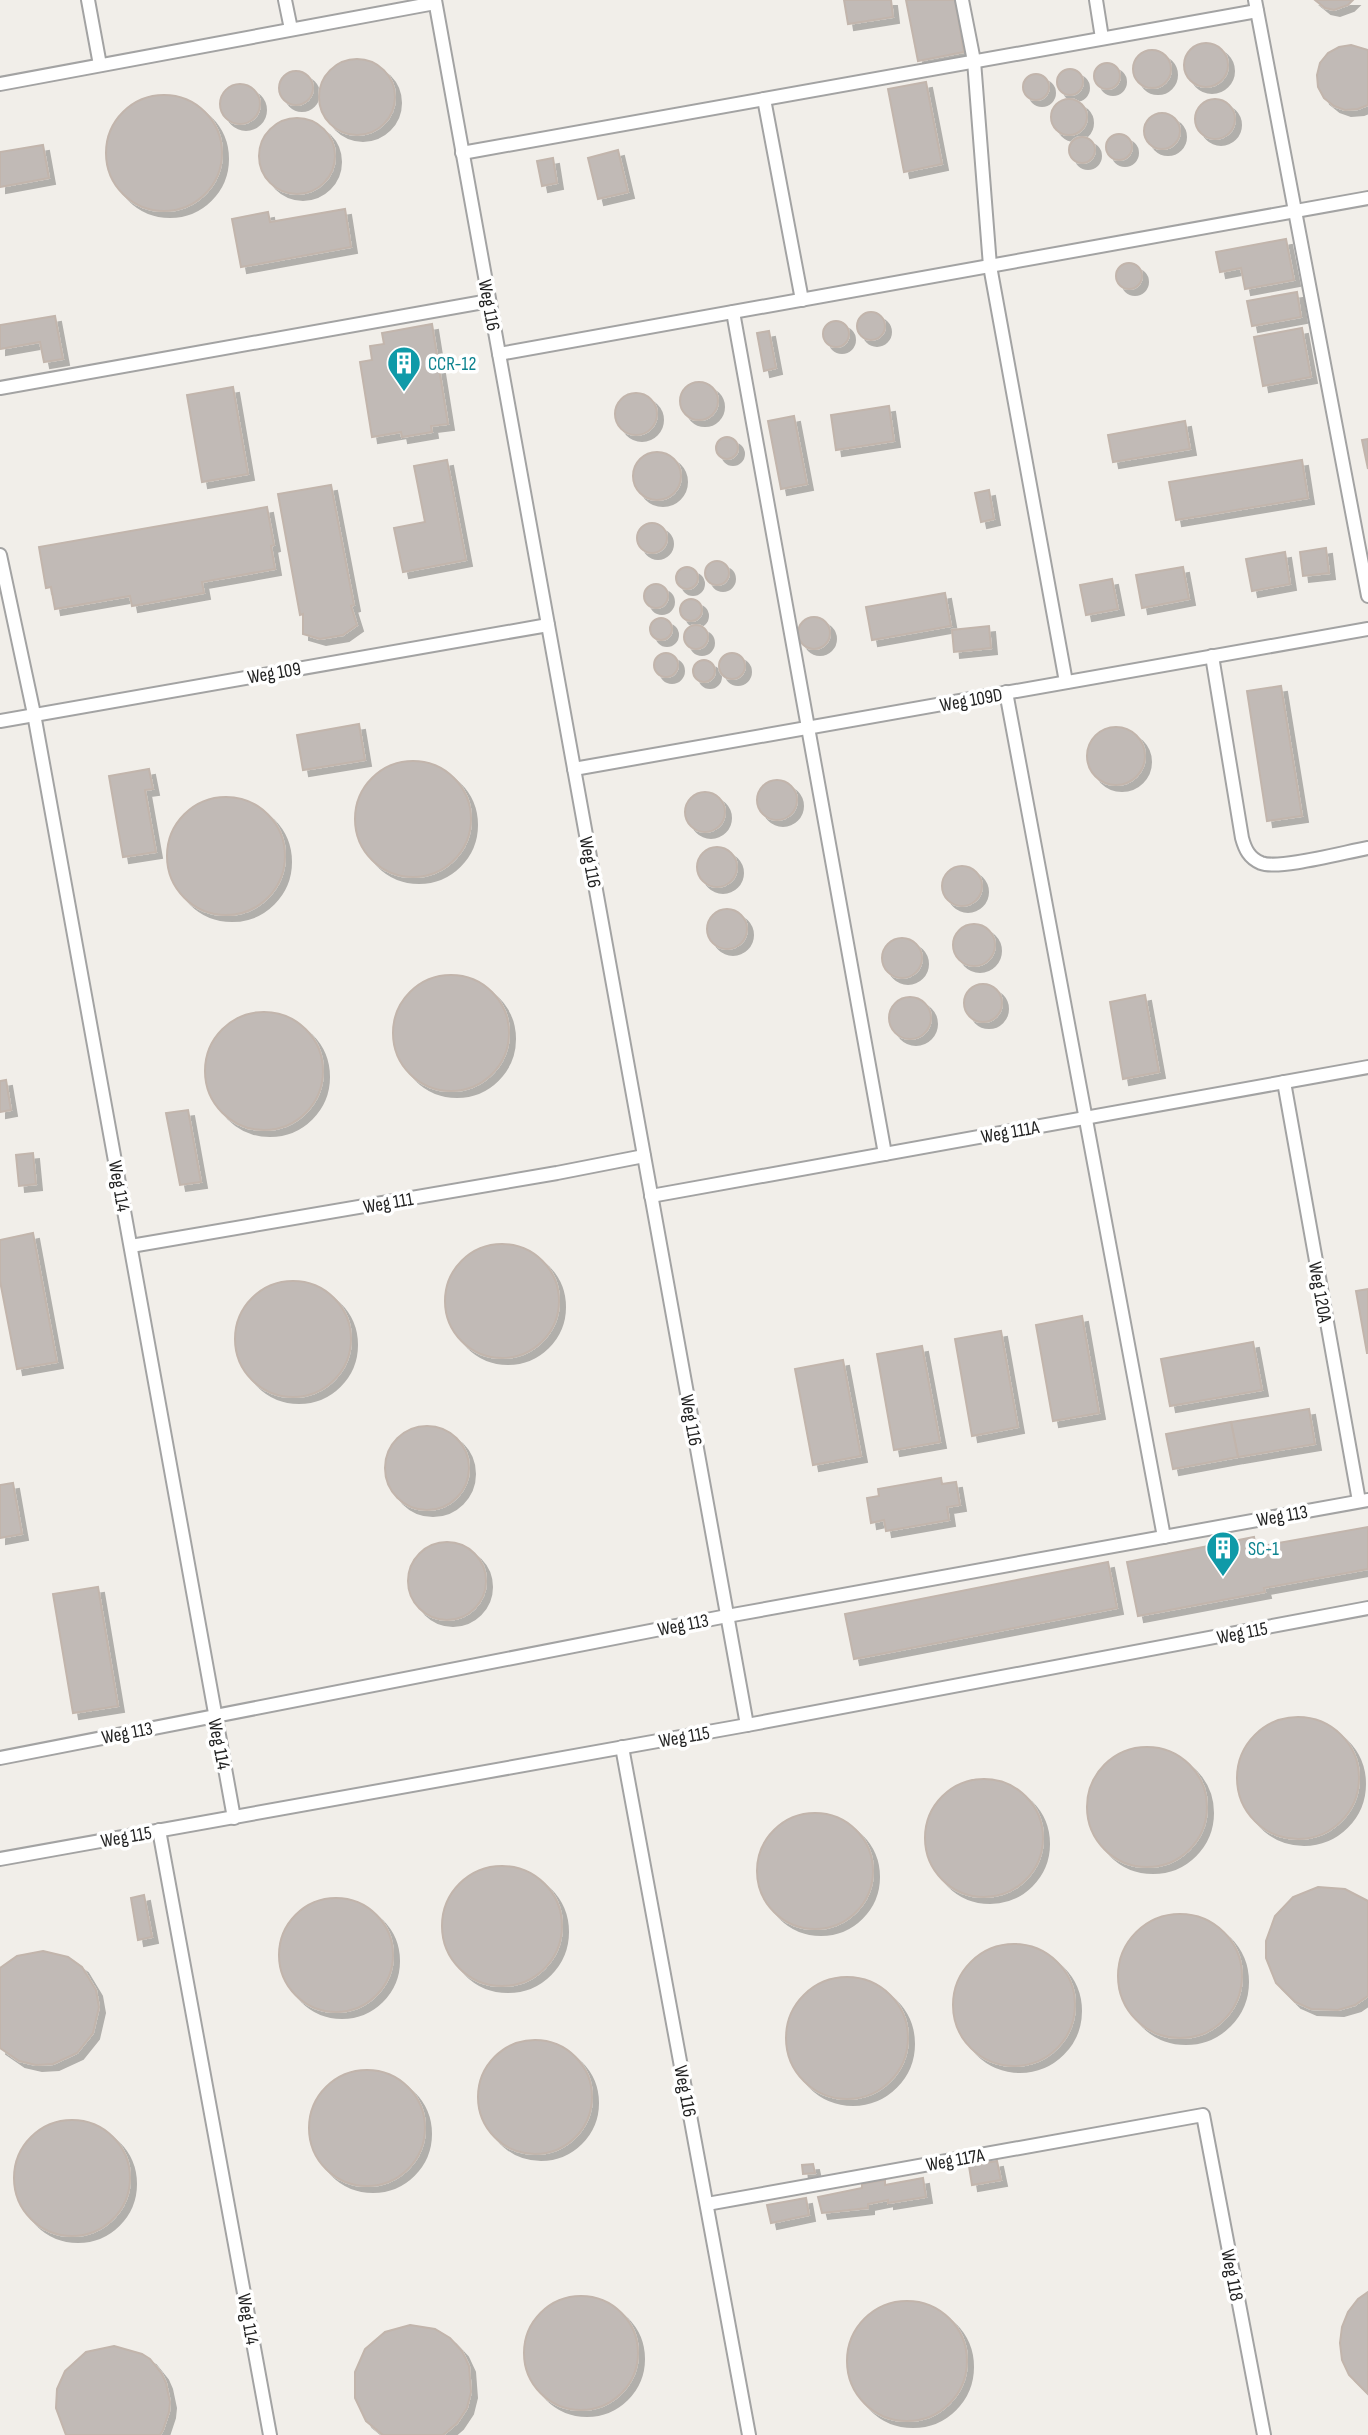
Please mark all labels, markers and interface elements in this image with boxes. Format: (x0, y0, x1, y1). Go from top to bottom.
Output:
street label: Weg 116 (473, 278, 504, 333)
building icon: CCR-12 (385, 344, 423, 393)
place label: CCR-12 (428, 353, 476, 376)
street label: Weg 109 (246, 657, 303, 689)
street label: Weg 109D (938, 684, 1004, 717)
street label: Weg 116 (574, 835, 605, 890)
street label: Weg 111A (979, 1116, 1042, 1149)
street label: Weg 114 (103, 1159, 134, 1214)
street label: Weg 111 (362, 1188, 415, 1219)
street label: Weg 120A (1303, 1260, 1336, 1325)
street label: Weg 116 (675, 1393, 706, 1448)
street label: Weg 113 (1255, 1501, 1310, 1532)
building icon: SC-1 (1204, 1529, 1242, 1578)
place label: SC-1 (1248, 1538, 1279, 1561)
street label: Weg 113 (656, 1609, 711, 1642)
street label: Weg 115 (1215, 1617, 1270, 1650)
street label: Weg 113 (100, 1717, 155, 1750)
street label: Weg 114 (202, 1717, 235, 1772)
street label: Weg 115 (657, 1722, 711, 1753)
street label: Weg 115 (99, 1822, 153, 1853)
street label: Weg 116 (668, 2064, 701, 2119)
street label: Weg 117A (924, 2144, 987, 2177)
street label: Weg 118 (1215, 2248, 1248, 2303)
street label: Weg 114 (232, 2292, 263, 2347)

